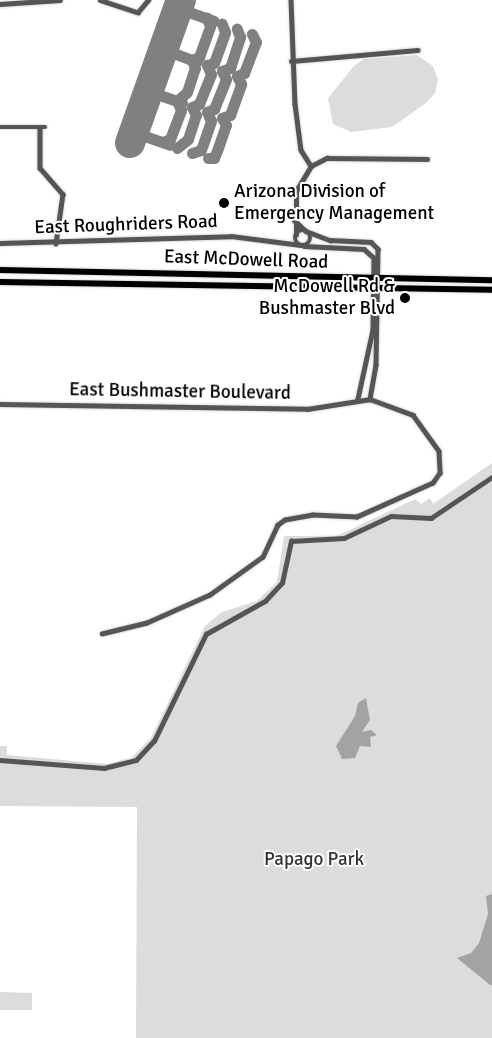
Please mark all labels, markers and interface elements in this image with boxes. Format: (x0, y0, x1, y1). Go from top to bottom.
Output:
place label: Arizona Division of Emergency Management (234, 181, 434, 225)
marker: Arizona Division of Emergency Management (218, 197, 230, 209)
street label: East Roughriders Road (34, 210, 218, 240)
street label: East McDowell Road (163, 246, 329, 274)
place label: McDowell Rd & Bushmaster Blvd (259, 276, 395, 320)
marker: McDowell Rd & Bushmaster Blvd (399, 292, 411, 304)
street label: East Bushmaster Boulevard (69, 379, 291, 405)
park label: Papago Park (264, 849, 364, 871)

